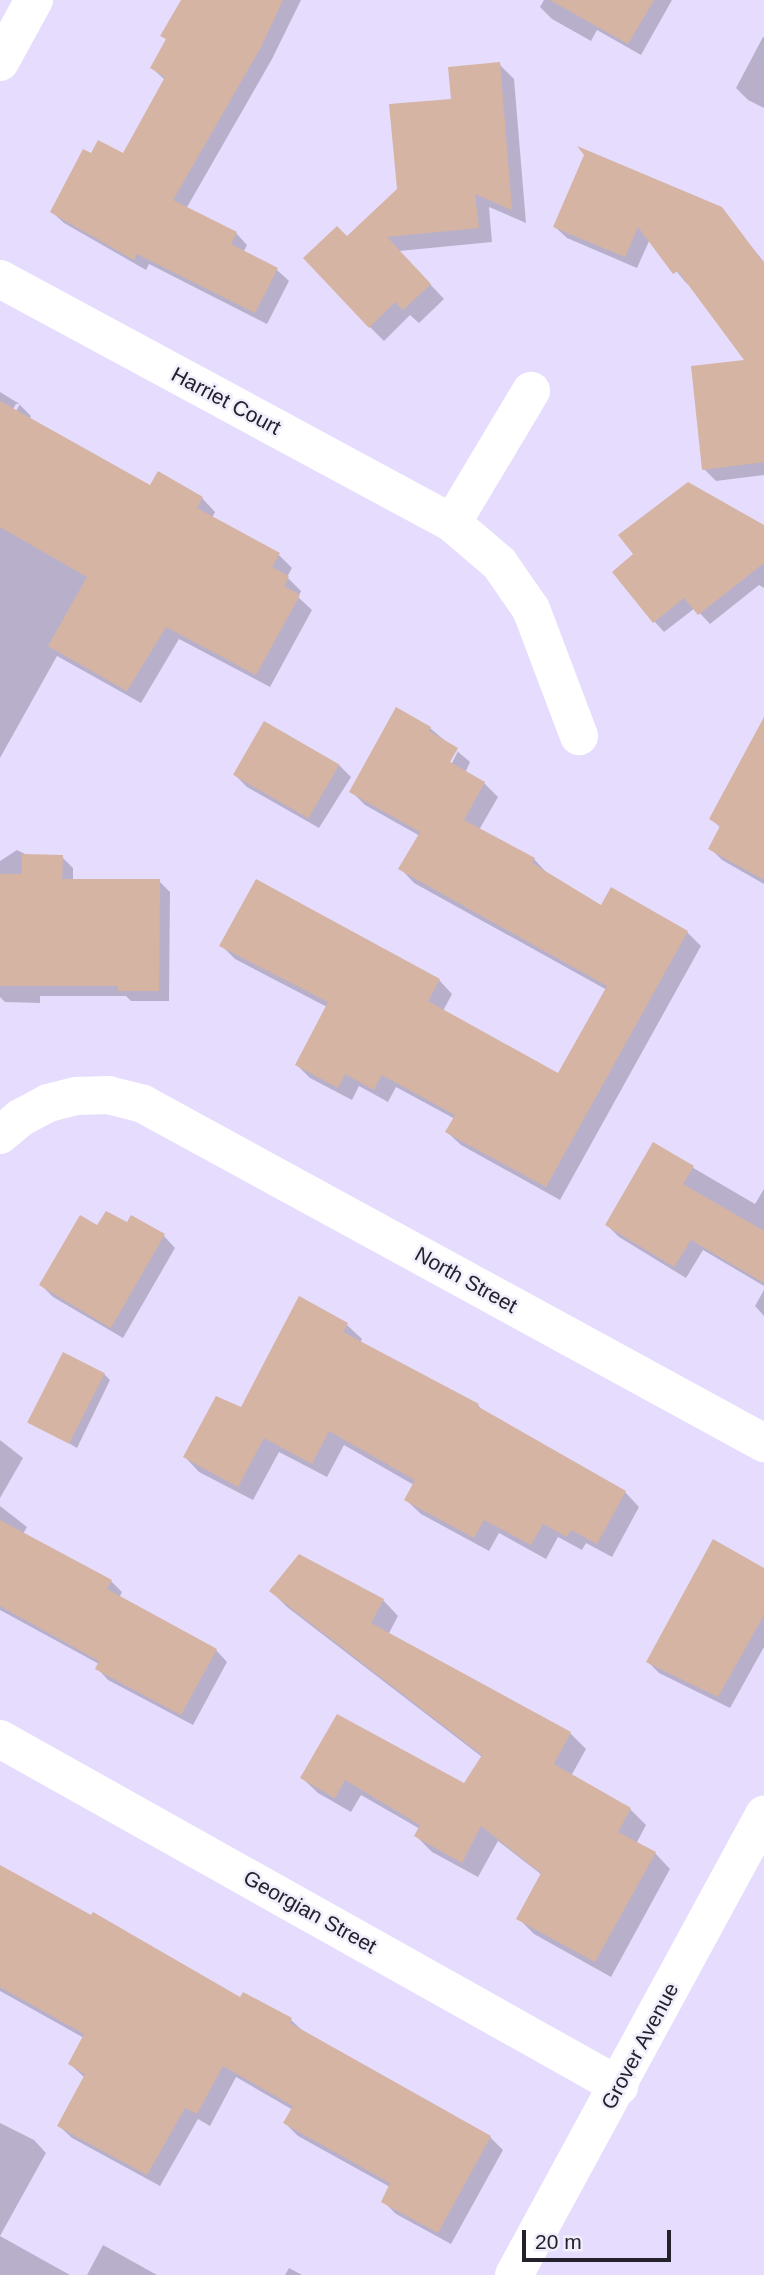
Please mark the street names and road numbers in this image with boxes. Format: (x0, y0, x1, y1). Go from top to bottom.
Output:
street label: Harriet Court (167, 362, 285, 440)
street label: North Street (410, 1242, 522, 1318)
street label: Georgian Street (239, 1865, 381, 1959)
street label: Grover Avenue (596, 1978, 684, 2114)

